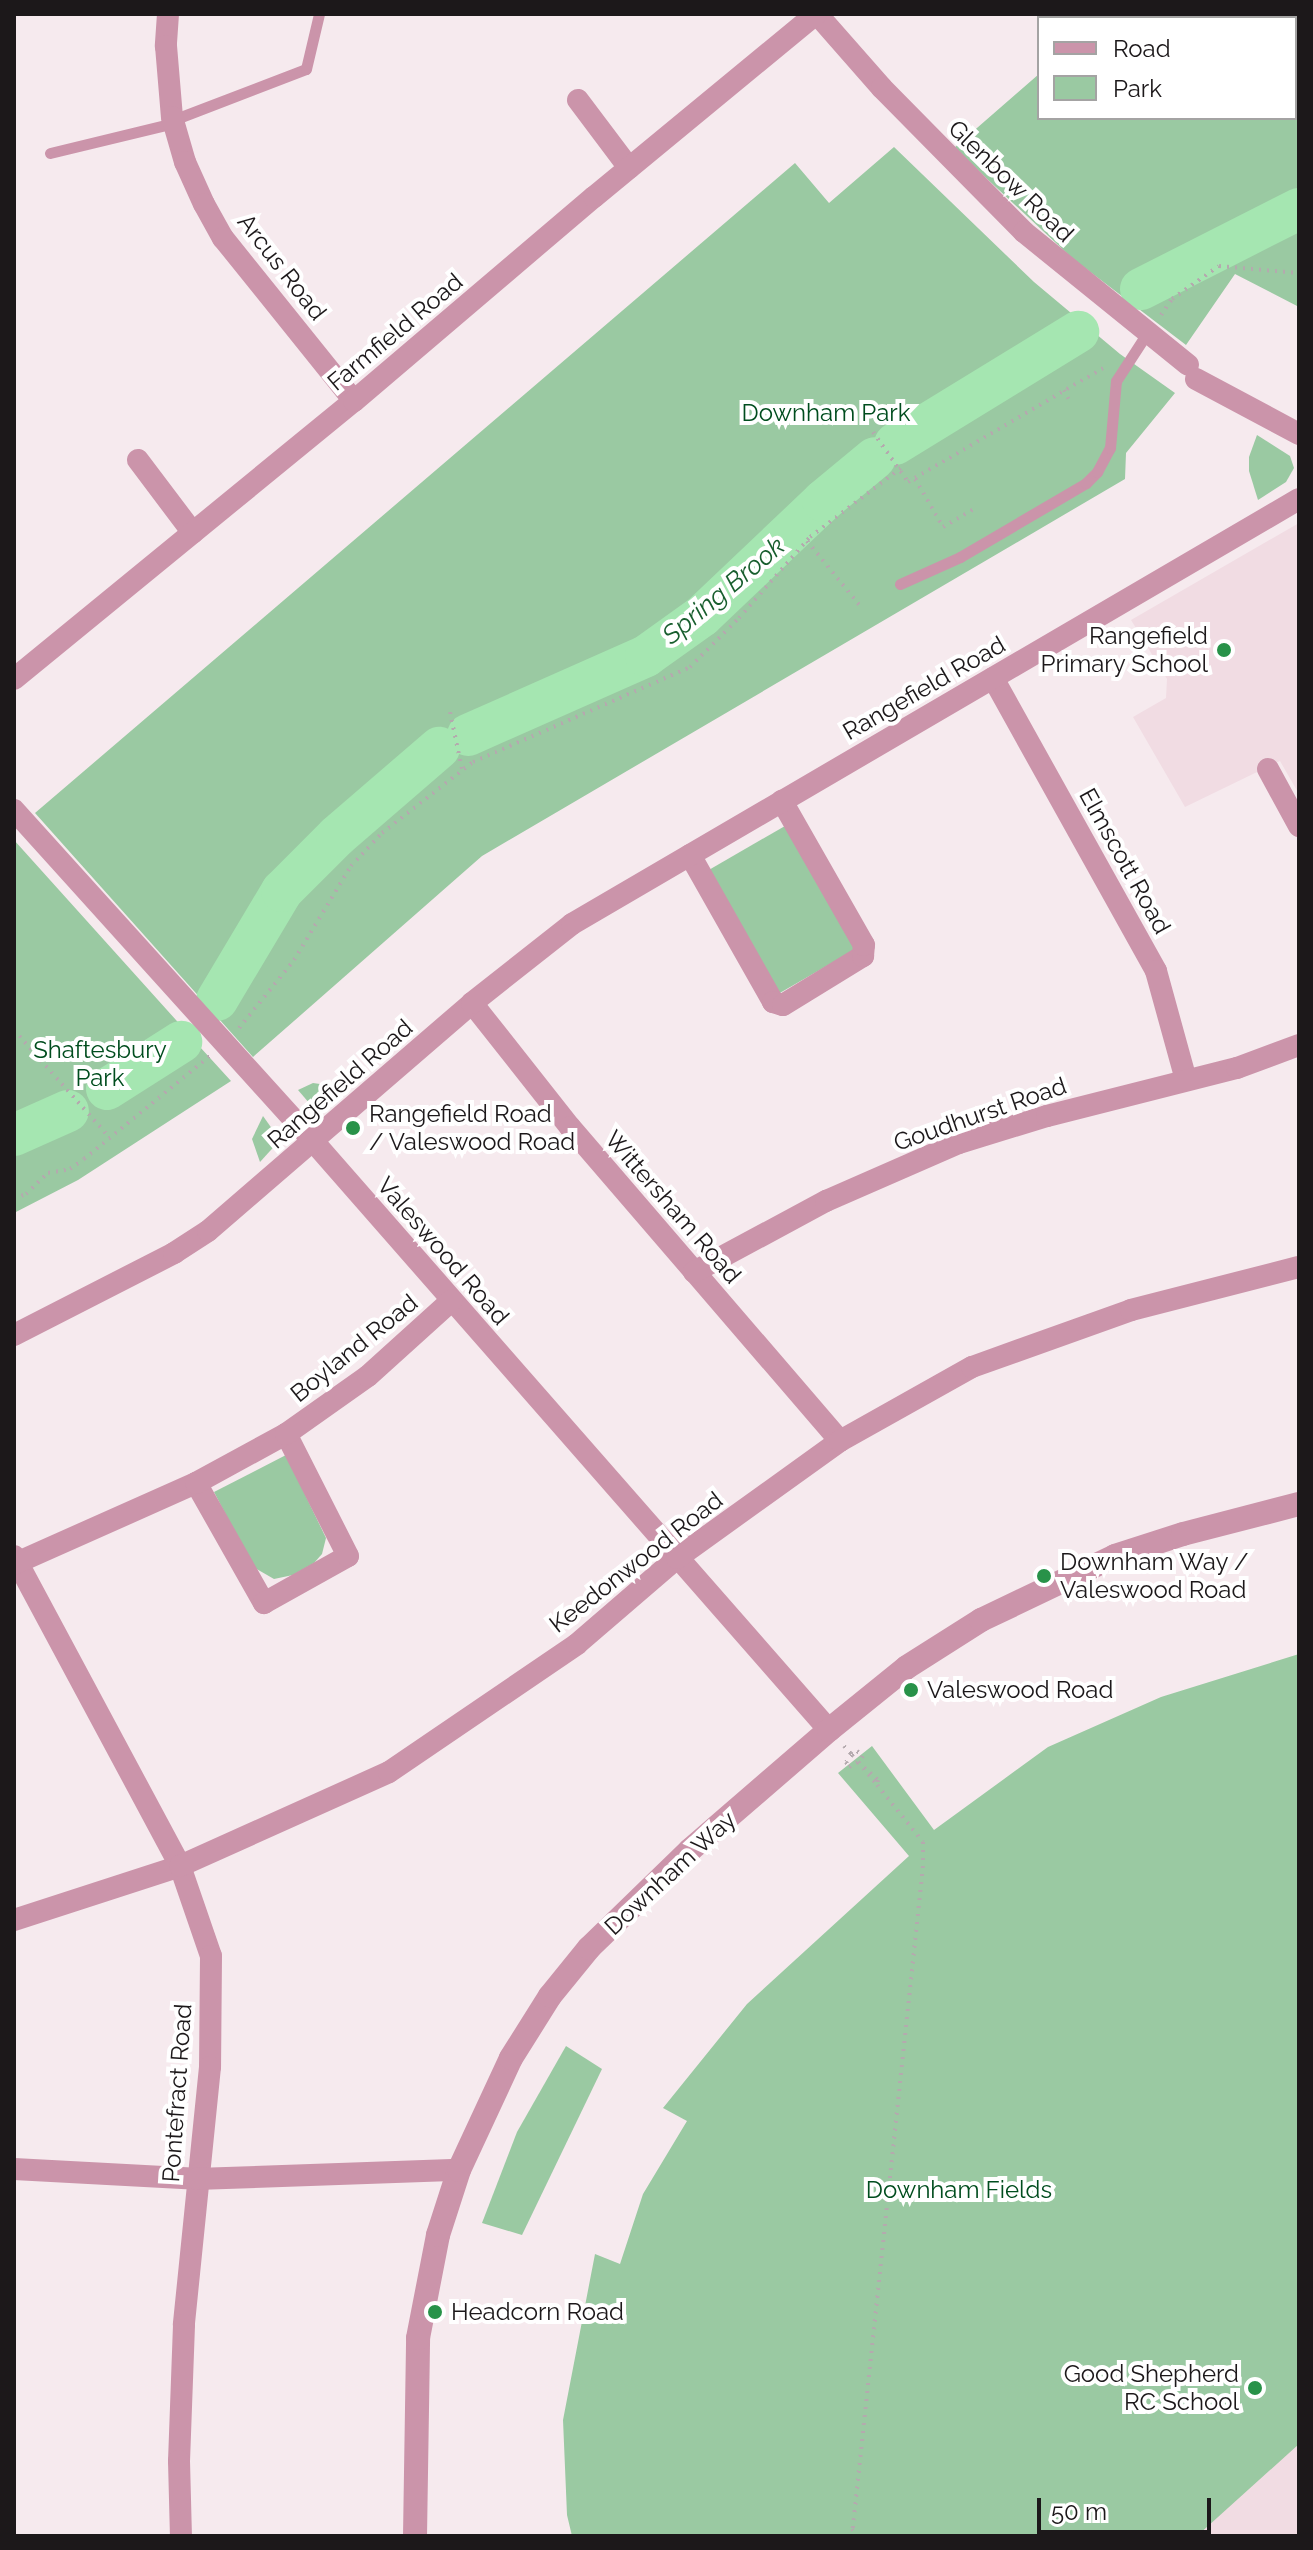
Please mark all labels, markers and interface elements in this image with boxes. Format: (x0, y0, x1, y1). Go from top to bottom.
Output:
legend (1037, 16, 1297, 120)
text: Road (1113, 34, 1171, 63)
text: Park (1113, 74, 1162, 103)
street label: Glenbow Road (942, 114, 1080, 248)
street label: Arcus Road (232, 208, 332, 326)
street label: Farmfield Road (322, 267, 468, 397)
park label: Downham Park (742, 399, 910, 427)
water label: Spring Brook (656, 531, 792, 651)
place label: Rangefield Primary School (1040, 622, 1208, 678)
street label: Rangefield Road (838, 630, 1010, 746)
marker: Rangefield Primary School (1215, 641, 1233, 659)
street label: Elmscott Road (1073, 783, 1177, 939)
street label: Rangefield Road (262, 1013, 418, 1155)
park label: Shaftesbury Park (33, 1036, 167, 1092)
street label: Goudhurst Road (890, 1071, 1070, 1157)
place label: Rangefield Road / Valeswood Road (369, 1100, 576, 1156)
marker: Rangefield Road / Valeswood Road (344, 1119, 362, 1137)
street label: Wittersham Road (599, 1125, 747, 1289)
street label: Valeswood Road (371, 1171, 515, 1331)
street label: Boyland Road (285, 1288, 423, 1408)
street label: Keedonwood Road (544, 1485, 728, 1639)
place label: Downham Way / Valeswood Road (1060, 1548, 1250, 1604)
marker: Downham Way / Valeswood Road (1035, 1567, 1053, 1585)
place label: Valeswood Road (927, 1676, 1113, 1704)
marker: Valeswood Road (902, 1681, 920, 1699)
street label: Downham Way (598, 1805, 742, 1941)
street label: Pontefract Road (156, 2003, 198, 2183)
park label: Downham Fields (866, 2176, 1052, 2204)
place label: Headcorn Road (451, 2298, 624, 2326)
marker: Headcorn Road (426, 2303, 444, 2321)
place label: Good Shepherd RC School (1064, 2360, 1239, 2416)
marker: Good Shepherd RC School (1246, 2379, 1264, 2397)
scale bar (1041, 2482, 1215, 2532)
text: 50 m (1051, 2497, 1107, 2526)

